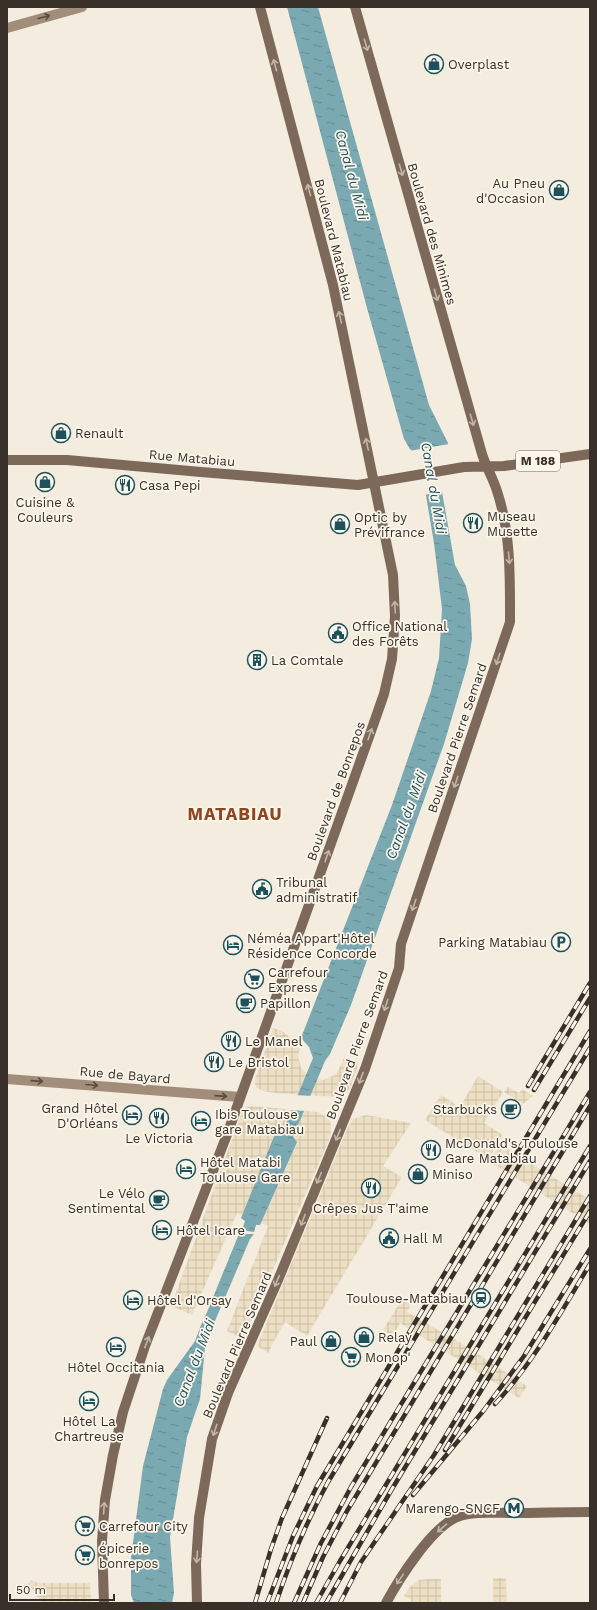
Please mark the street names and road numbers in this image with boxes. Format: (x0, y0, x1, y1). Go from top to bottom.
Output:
street label: Boulevard des Minimes (405, 161, 460, 307)
street label: Boulevard Matabiau (312, 177, 356, 303)
street label: Rue Matabiau (148, 447, 236, 469)
road number: M 188 (516, 451, 560, 471)
street label: Boulevard Pierre Semard (424, 661, 490, 815)
street label: Boulevard de Bonrepos (304, 719, 368, 863)
street label: Boulevard Pierre Semard (323, 969, 391, 1121)
street label: Rue de Bayard (79, 1064, 171, 1086)
street label: Boulevard Pierre Semard (199, 1270, 275, 1420)

